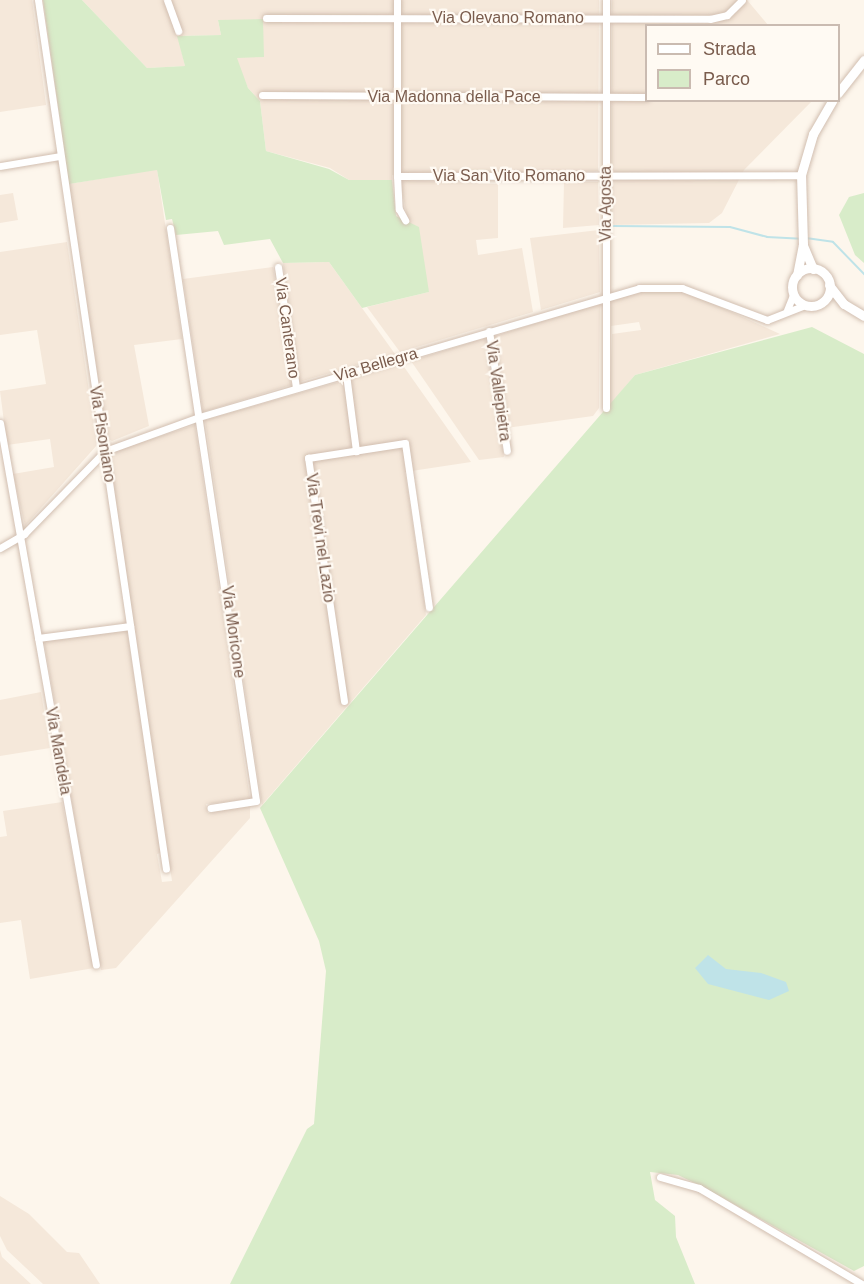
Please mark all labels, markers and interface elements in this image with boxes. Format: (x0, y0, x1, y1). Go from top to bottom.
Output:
street label: Via Olevano Romano (432, 8, 584, 28)
legend (645, 24, 840, 102)
text: Strada (703, 39, 756, 59)
text: Parco (703, 69, 750, 89)
street label: Via Madonna della Pace (367, 87, 541, 107)
street label: Via Agosta (596, 165, 616, 243)
street label: Via San Vito Romano (433, 166, 585, 186)
street label: Via Canterano (270, 276, 304, 380)
street label: Via Vallepietra (481, 339, 515, 443)
street label: Via Bellegra (332, 344, 420, 386)
street label: Via Pisoniano (85, 384, 119, 484)
street label: Via Trevi nel Lazio (301, 472, 339, 604)
street label: Via Moricone (217, 585, 249, 679)
street label: Via Mandela (41, 706, 75, 796)

